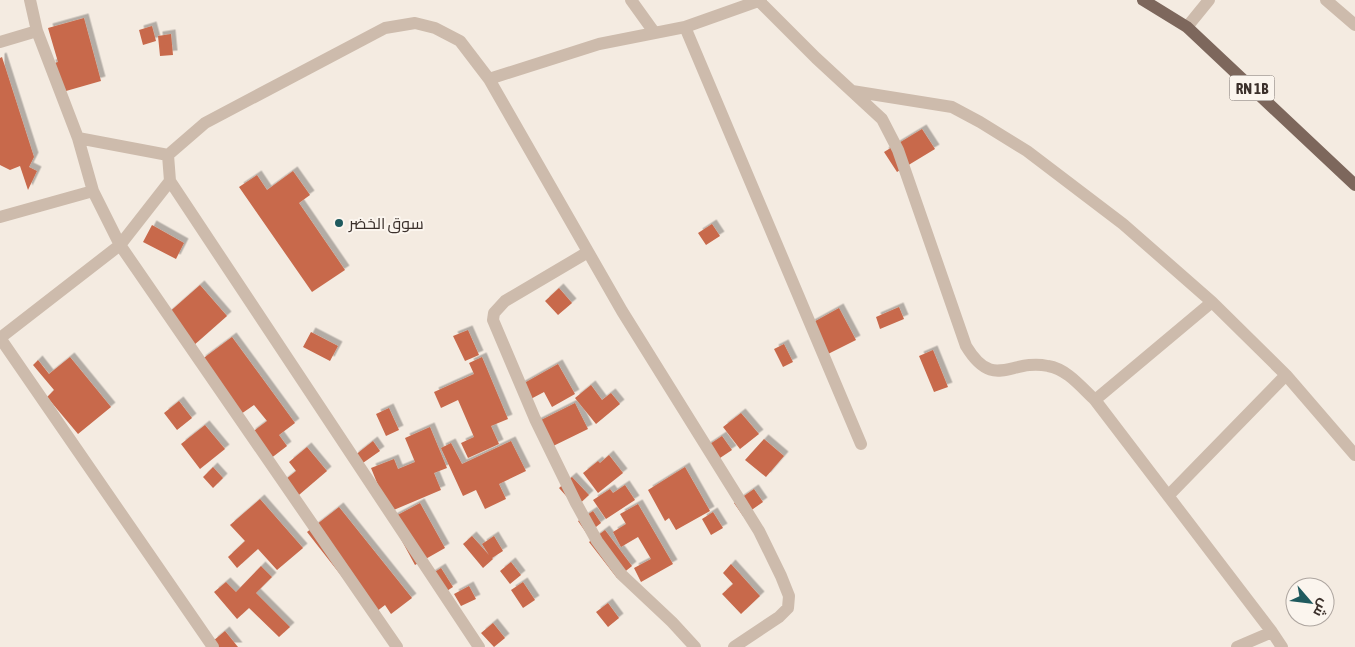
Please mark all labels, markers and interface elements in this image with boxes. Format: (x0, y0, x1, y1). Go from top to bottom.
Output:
road number: RN 1B (1230, 76, 1274, 100)
place label: سوق الخضر (348, 214, 424, 234)
marker: سوق الخضر (333, 217, 345, 229)
north arrow (1285, 577, 1335, 627)
text: ش (1309, 596, 1333, 620)

